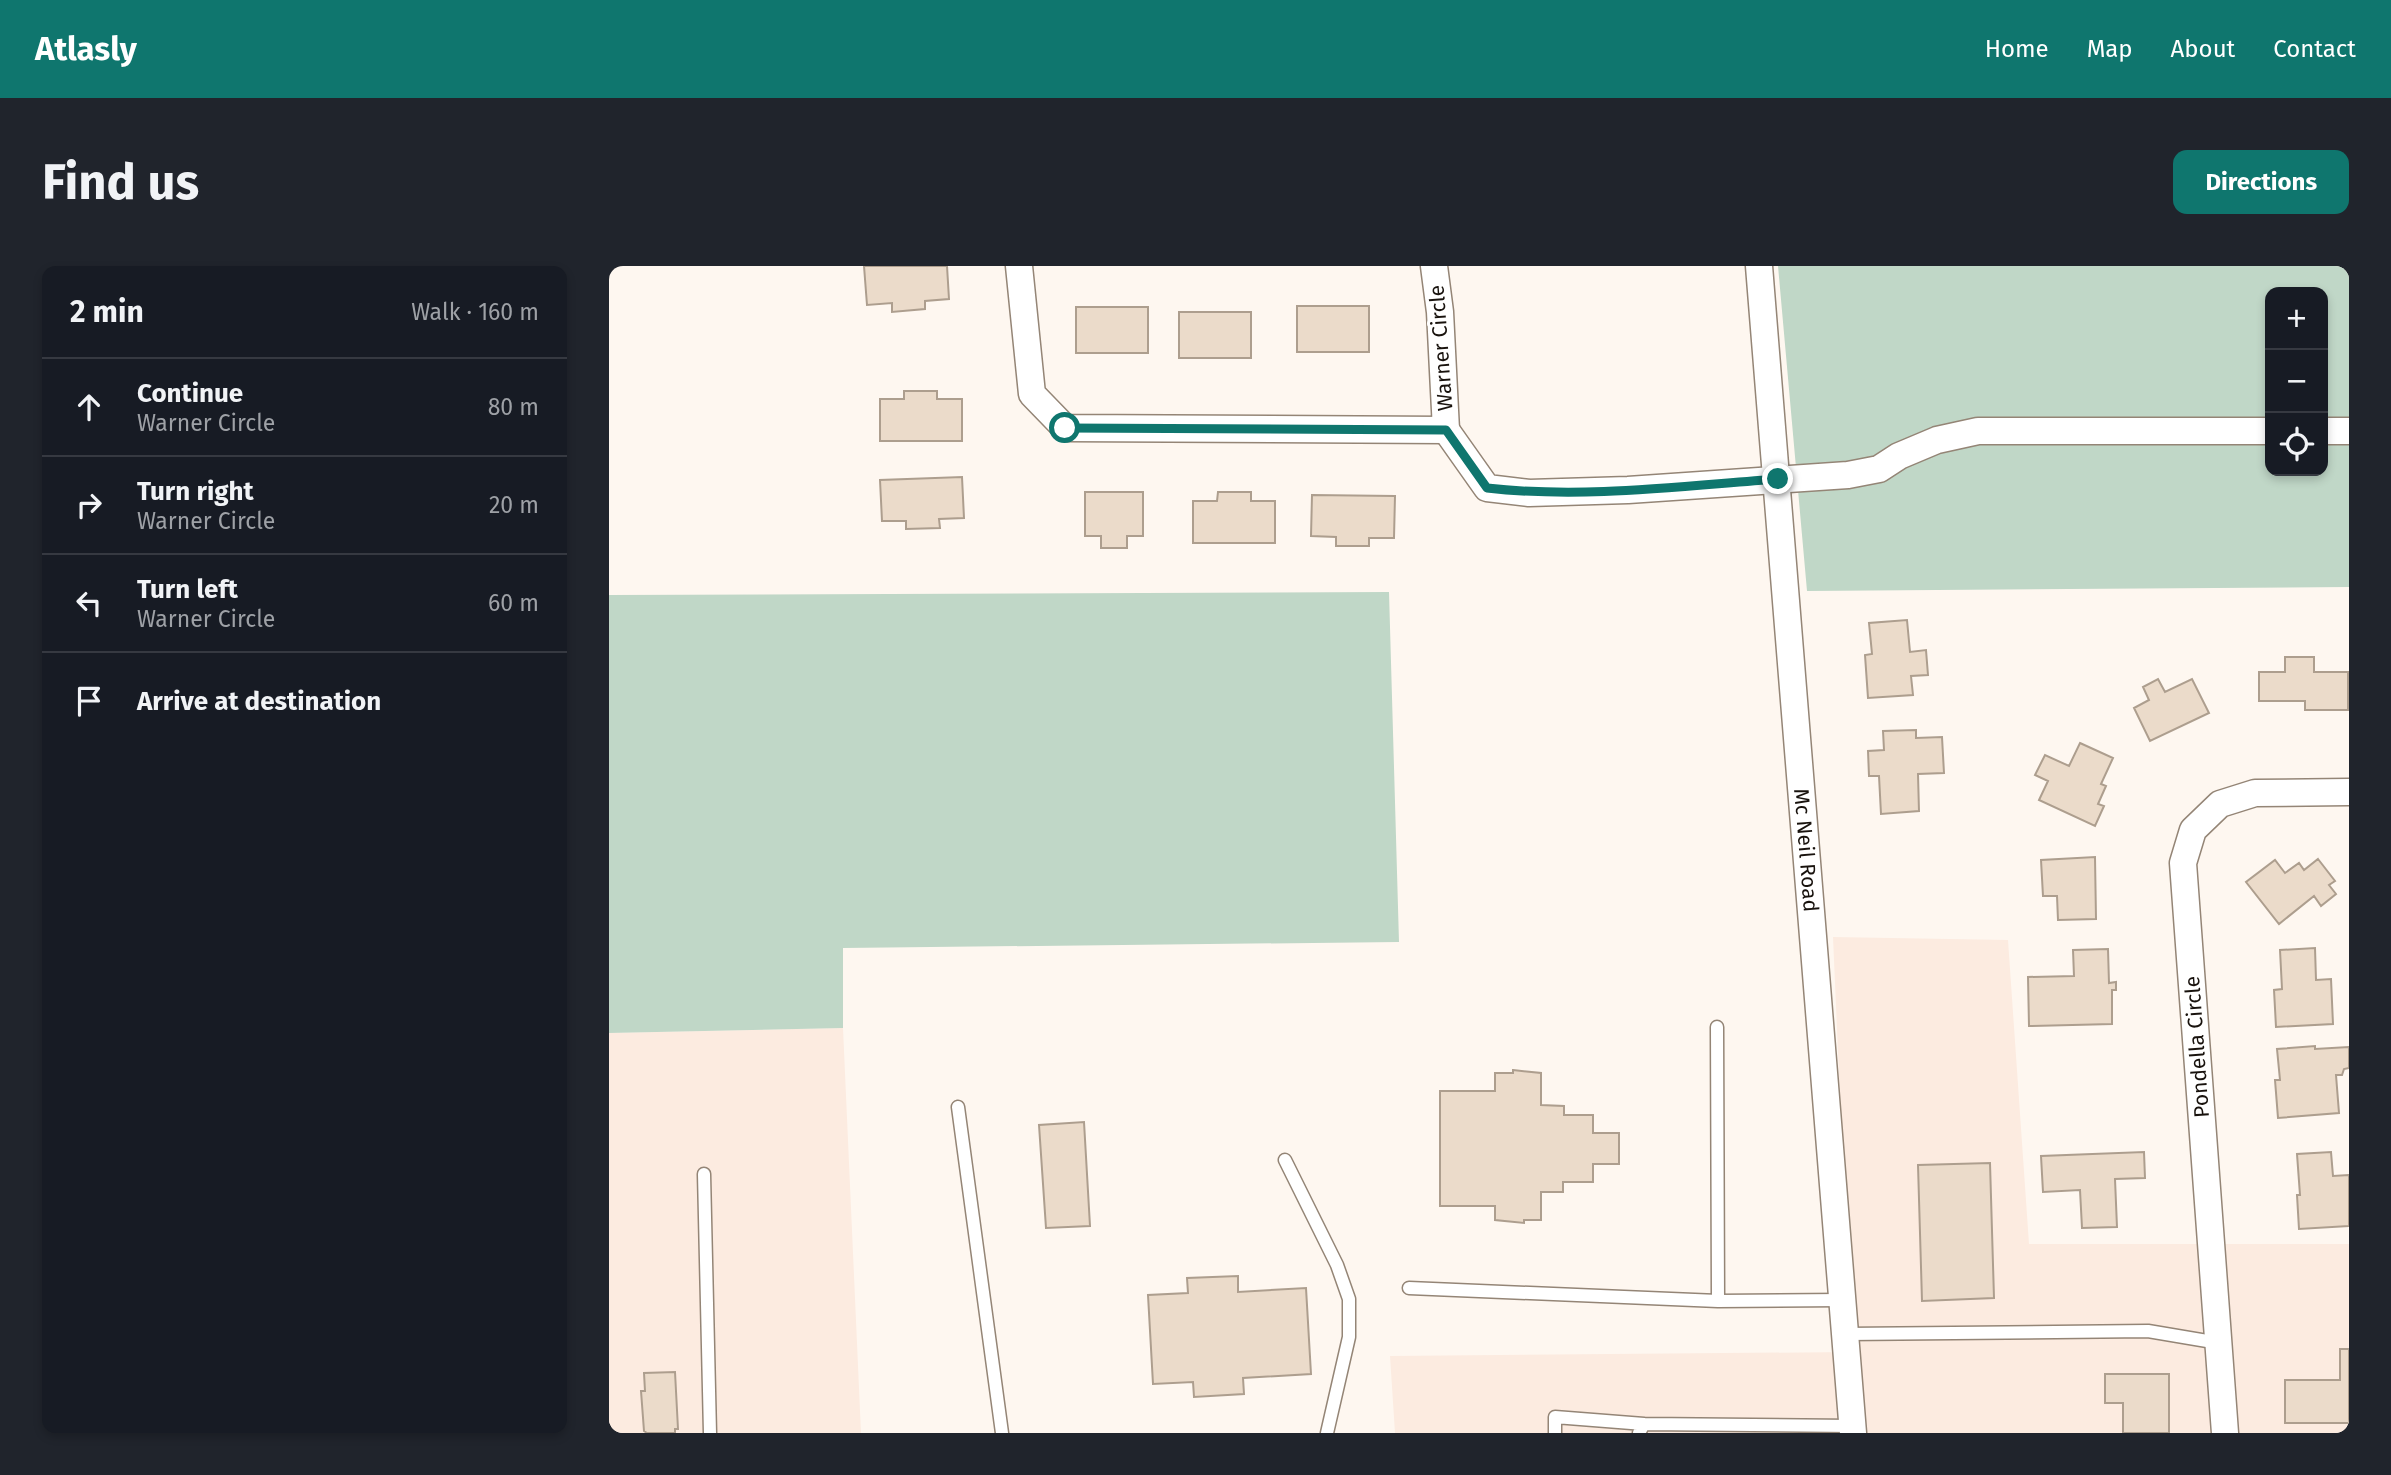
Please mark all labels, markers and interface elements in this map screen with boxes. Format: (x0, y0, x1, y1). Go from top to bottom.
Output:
text: Atlasly (35, 29, 137, 69)
text: Home (1985, 35, 2049, 63)
text: Map (2087, 35, 2133, 63)
text: About (2171, 35, 2235, 63)
text: Contact (2273, 35, 2356, 63)
button: Directions (2173, 150, 2349, 214)
text: Find us (42, 153, 199, 212)
street label: Warner Circle (1424, 284, 1458, 412)
map controls (2265, 287, 2328, 476)
button: + (2265, 287, 2328, 350)
text: 2 min (70, 294, 144, 330)
text: Walk · 160 m (411, 298, 539, 326)
button: − (2265, 350, 2328, 413)
text: Continue (137, 378, 243, 409)
icon: ahead (70, 388, 108, 426)
text: 80 m (488, 393, 539, 421)
text: Warner Circle (137, 409, 275, 437)
route start (1049, 412, 1080, 443)
button: locate (2265, 413, 2328, 476)
route end (1762, 463, 1793, 494)
text: Turn right (137, 476, 254, 507)
icon: right (70, 486, 108, 524)
text: 20 m (489, 491, 539, 519)
text: Warner Circle (137, 507, 275, 535)
text: Turn left (137, 574, 238, 605)
icon: left (70, 584, 108, 622)
text: 60 m (488, 589, 539, 617)
text: Warner Circle (137, 605, 275, 633)
icon: arrive (70, 682, 108, 720)
text: Arrive at destination (137, 686, 381, 717)
street label: Mc Neil Road (1788, 787, 1824, 913)
street label: Pondella Circle (2179, 975, 2215, 1119)

